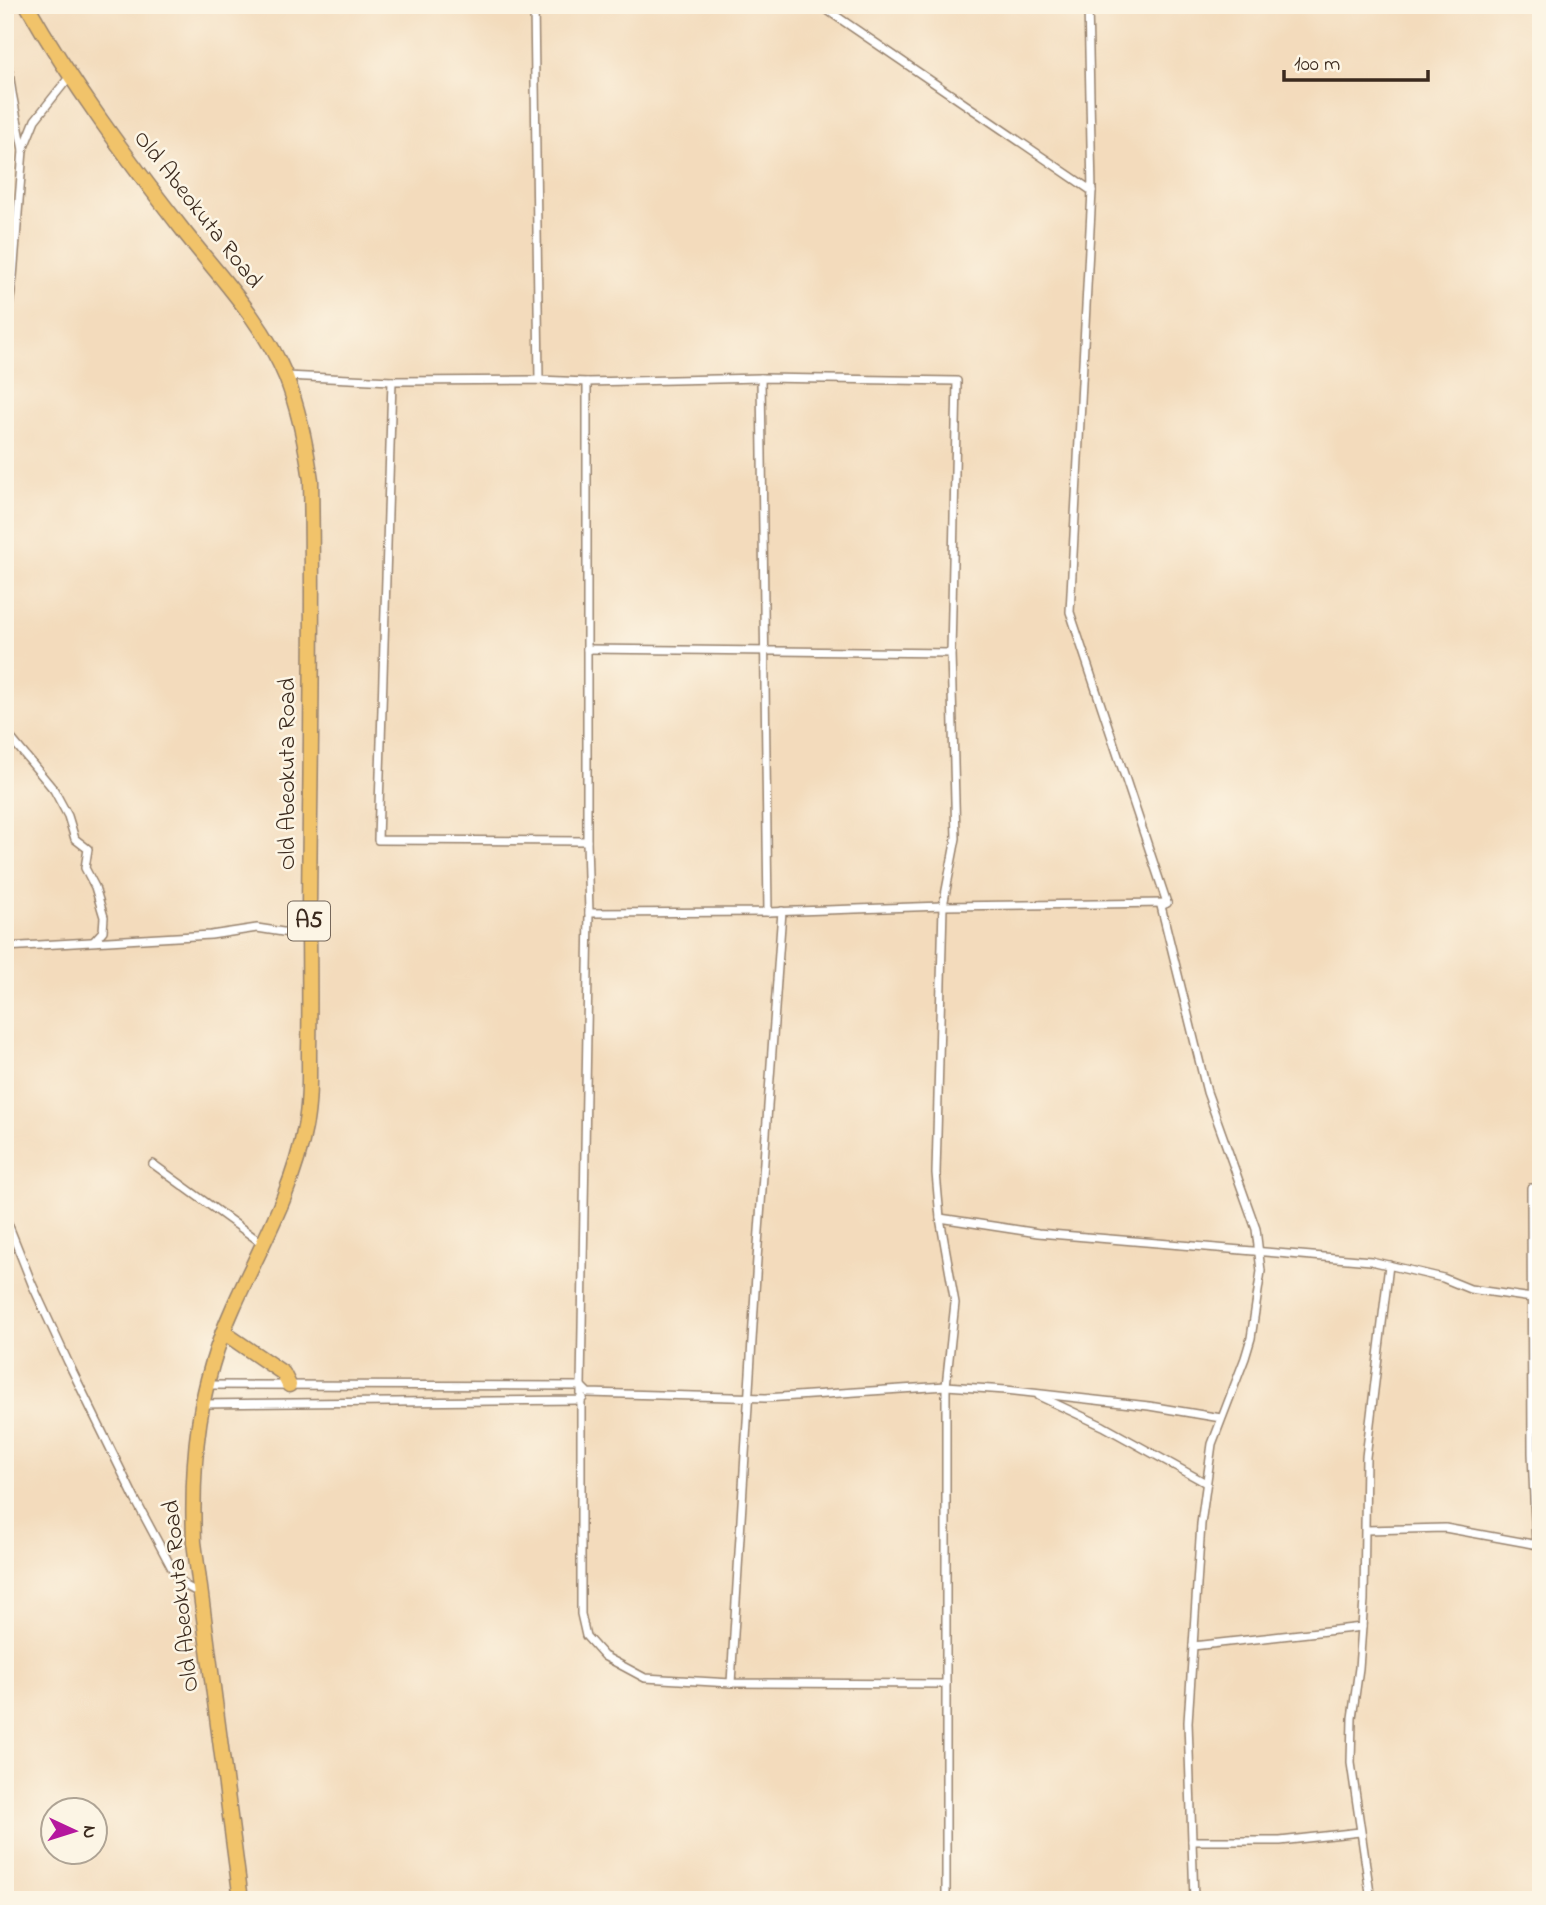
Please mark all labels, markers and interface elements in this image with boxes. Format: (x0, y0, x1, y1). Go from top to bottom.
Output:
scale bar (1284, 38, 1427, 82)
text: 100 m (1294, 50, 1340, 80)
street label: Old Abeokuta Road (124, 123, 270, 297)
street label: Old Abeokuta Road (271, 677, 306, 870)
road number: A5 (288, 902, 330, 940)
street label: Old Abeokuta Road (154, 1498, 209, 1694)
north arrow (38, 1797, 108, 1867)
text: N (75, 1825, 102, 1840)

